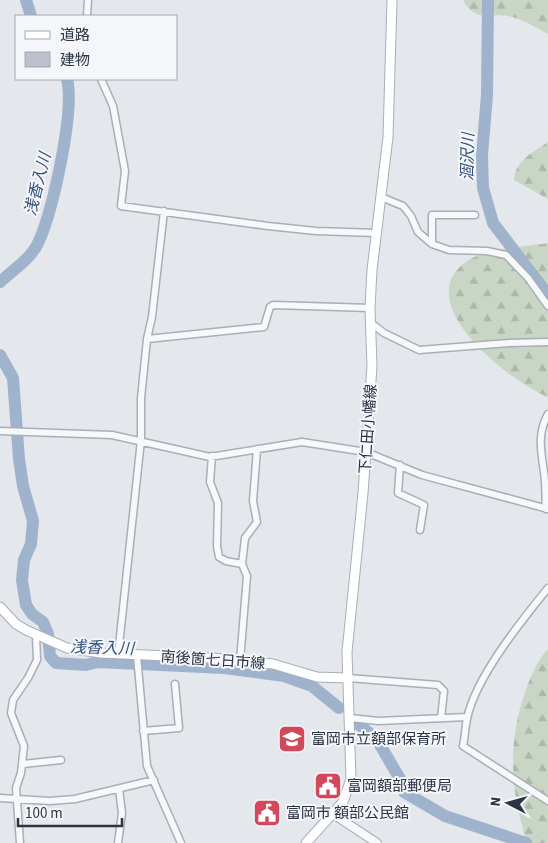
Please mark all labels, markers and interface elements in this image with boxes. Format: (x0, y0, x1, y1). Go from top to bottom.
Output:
legend (15, 15, 178, 80)
text: 道路 (60, 25, 90, 46)
text: 建物 (60, 50, 90, 71)
water label: 涸沢川 (457, 131, 479, 181)
water label: 浅香入川 (20, 149, 57, 218)
street label: 下仁田小幡線 (355, 383, 382, 475)
water label: 浅香入川 (70, 636, 136, 660)
street label: 南後箇七日市線 (160, 646, 266, 675)
school or university icon: 富岡市立額部保育所 (277, 724, 307, 754)
place label: 富岡市立額部保育所 (311, 729, 446, 750)
public building icon: 富岡額部郵便局 (313, 771, 343, 801)
place label: 富岡額部郵便局 (347, 776, 452, 797)
north arrow (483, 778, 533, 828)
scale bar (18, 796, 121, 828)
text: N (486, 796, 506, 807)
public building icon: 富岡市 額部公民館 (252, 798, 282, 828)
text: 100 m (25, 803, 63, 824)
place label: 富岡市 額部公民館 (286, 803, 409, 824)

